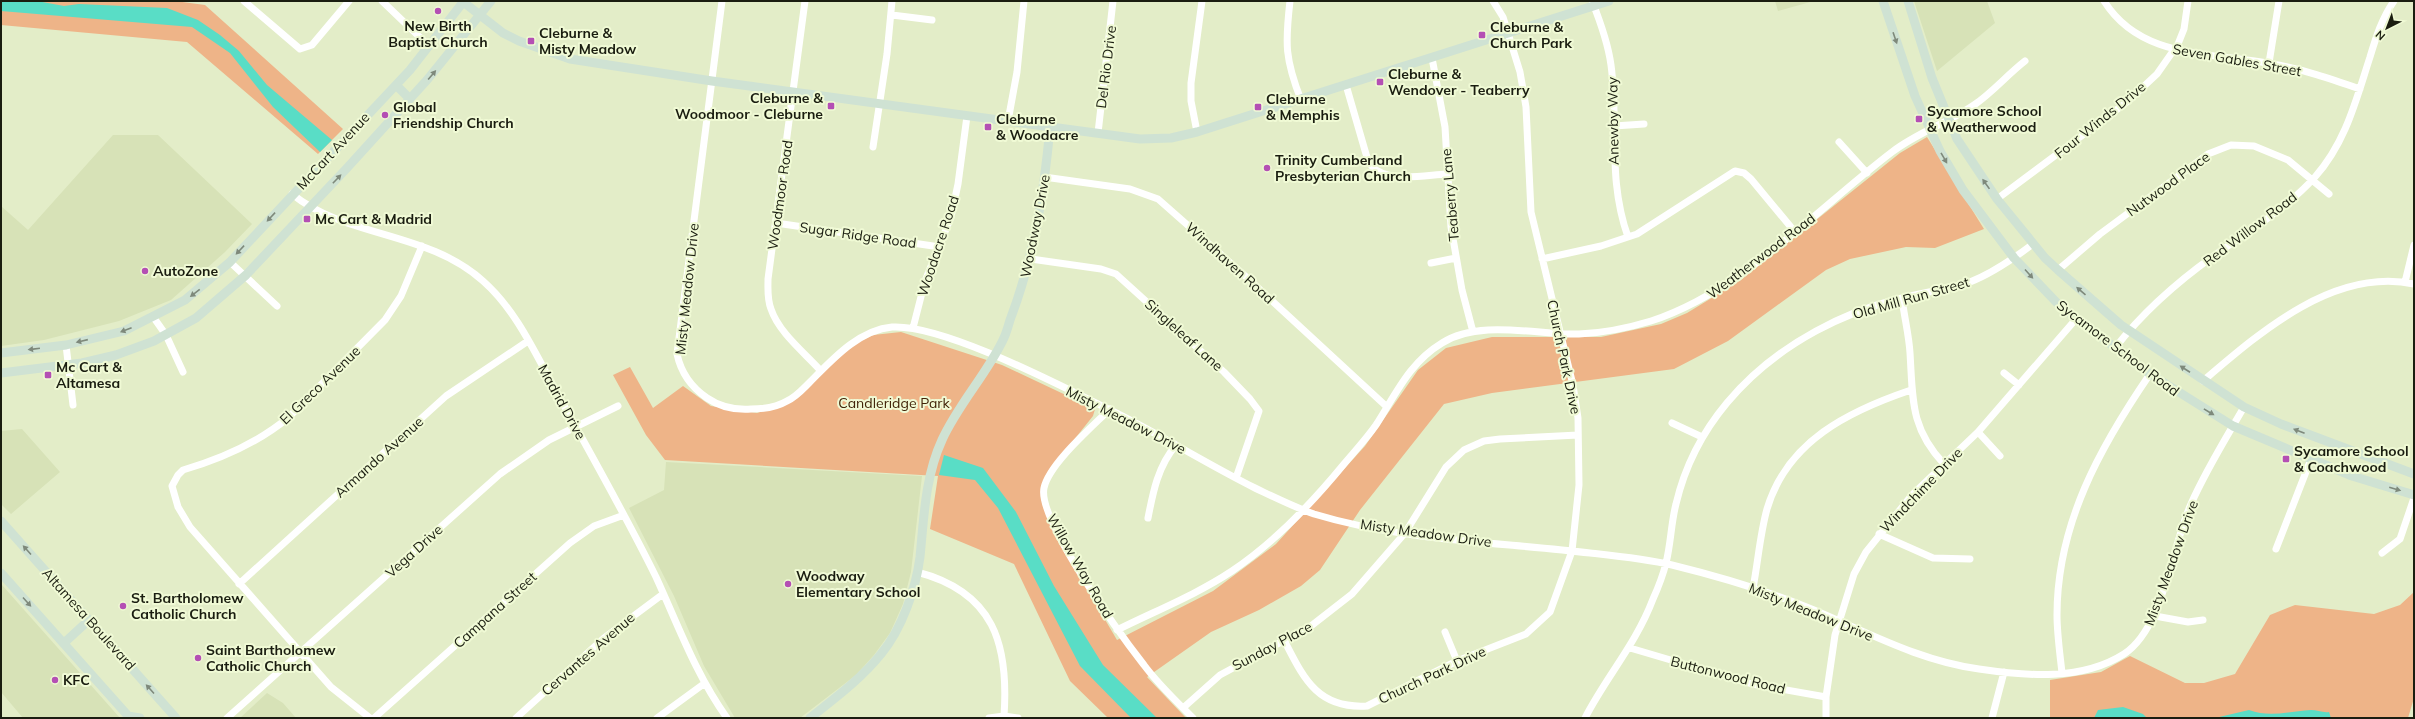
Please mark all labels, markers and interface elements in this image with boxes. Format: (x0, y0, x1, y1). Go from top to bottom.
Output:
marker: New Birth Baptist Church (433, 6, 443, 16)
north arrow (2367, 8, 2407, 48)
place label: New Birth Baptist Church (388, 17, 488, 51)
place label: Cleburne & Church Park (1490, 18, 1572, 52)
place label: Cleburne & Misty Meadow (539, 24, 637, 58)
street label: Del Rio Drive (1092, 24, 1120, 110)
text: N (2373, 27, 2388, 43)
marker: Cleburne & Church Park (1477, 30, 1487, 40)
one-way arrow (1892, 32, 1898, 44)
marker: Cleburne & Misty Meadow (526, 36, 536, 46)
street label: Seven Gables Street (2171, 40, 2303, 80)
place label: Cleburne & Wendover - Teaberry (1388, 65, 1530, 99)
one-way arrow (427, 70, 436, 81)
street label: Anewby Way (1603, 76, 1623, 165)
marker: Cleburne & Wendover - Teaberry (1375, 77, 1385, 87)
street label: Four Winds Drive (2051, 78, 2149, 162)
place label: Cleburne & Woodmoor - Cleburne (675, 89, 823, 123)
place label: Cleburne & Memphis (1266, 90, 1340, 124)
place label: Global Friendship Church (393, 98, 514, 132)
marker: Cleburne & Woodmoor - Cleburne (826, 101, 836, 111)
marker: Cleburne & Memphis (1253, 102, 1263, 112)
place label: Sycamore School & Weatherwood (1927, 102, 2042, 136)
street label: McCart Avenue (292, 108, 374, 194)
marker: Global Friendship Church (380, 110, 390, 120)
place label: Cleburne & Woodacre (996, 110, 1079, 144)
marker: Sycamore School & Weatherwood (1914, 114, 1924, 124)
marker: Cleburne & Woodacre (983, 122, 993, 132)
street label: Woodmoor Road (763, 139, 797, 251)
street label: Teaberry Lane (1437, 148, 1463, 242)
street label: Nutwood Place (2123, 148, 2213, 220)
place label: Trinity Cumberland Presbyterian Church (1275, 151, 1411, 185)
one-way arrow (1941, 152, 1948, 164)
marker: Trinity Cumberland Presbyterian Church (1262, 163, 1272, 173)
street label: Woodway Drive (1016, 173, 1054, 279)
one-way arrow (332, 174, 342, 184)
one-way arrow (1982, 178, 1990, 189)
street label: Red Willow Road (2200, 188, 2300, 270)
street label: Woodacre Road (913, 193, 963, 299)
street label: Weatherwood Road (1703, 209, 1819, 303)
place label: Mc Cart & Madrid (315, 210, 432, 228)
one-way arrow (266, 212, 276, 222)
marker: Mc Cart & Madrid (302, 214, 312, 224)
street label: Sugar Ridge Road (798, 218, 918, 252)
street label: Windhaven Road (1182, 218, 1278, 308)
street label: Misty Meadow Drive (671, 222, 703, 356)
one-way arrow (236, 246, 245, 255)
place label: AutoZone (153, 262, 218, 280)
marker: AutoZone (140, 266, 150, 276)
one-way arrow (2024, 269, 2034, 279)
street label: Old Mill Run Street (1851, 273, 1971, 323)
one-way arrow (2076, 286, 2087, 295)
one-way arrow (189, 289, 200, 297)
street label: Singleleaf Lane (1141, 295, 1227, 375)
street label: Sycamore School Road (2053, 296, 2183, 400)
street label: Church Park Drive (1543, 298, 1585, 416)
one-way arrow (120, 327, 132, 333)
one-way arrow (76, 339, 88, 345)
street label: El Greco Avenue (276, 342, 364, 428)
one-way arrow (28, 346, 40, 352)
place label: Mc Cart & Altamesa (56, 358, 122, 392)
street label: Madrid Drive (534, 361, 590, 443)
one-way arrow (2180, 365, 2190, 373)
marker: Mc Cart & Altamesa (43, 370, 53, 380)
street label: Misty Meadow Drive (1063, 382, 1189, 458)
park label: Candleridge Park (838, 394, 950, 412)
one-way arrow (2203, 409, 2215, 416)
street label: Armando Avenue (331, 412, 427, 502)
one-way arrow (2292, 428, 2304, 434)
place label: Sycamore School & Coachwood (2294, 442, 2409, 476)
street label: Windchime Drive (1876, 444, 1966, 536)
marker: Sycamore School & Coachwood (2281, 454, 2291, 464)
one-way arrow (2389, 486, 2401, 492)
street label: Misty Meadow Drive (2140, 498, 2202, 628)
street label: Willow Way Road (1043, 510, 1117, 622)
street label: Misty Meadow Drive (1359, 515, 1493, 551)
street label: Vega Drive (382, 521, 446, 581)
one-way arrow (22, 545, 31, 555)
street label: Altamesa Boulevard (38, 564, 140, 674)
place label: Woodway Elementary School (796, 567, 920, 601)
street label: Campana Street (450, 568, 540, 652)
marker: Woodway Elementary School (783, 579, 793, 589)
street label: Misty Meadow Drive (1746, 579, 1876, 645)
place label: St. Bartholomew Catholic Church (131, 589, 244, 623)
one-way arrow (22, 597, 32, 607)
marker: St. Bartholomew Catholic Church (118, 601, 128, 611)
street label: Cervantes Avenue (538, 609, 638, 699)
street label: Sunday Place (1229, 617, 1315, 675)
place label: Saint Bartholomew Catholic Church (206, 641, 336, 675)
street label: Church Park Drive (1375, 642, 1489, 708)
street label: Buttonwood Road (1669, 652, 1787, 698)
marker: Saint Bartholomew Catholic Church (193, 653, 203, 663)
place label: KFC (63, 671, 90, 689)
marker: KFC (50, 675, 60, 685)
one-way arrow (146, 684, 155, 694)

